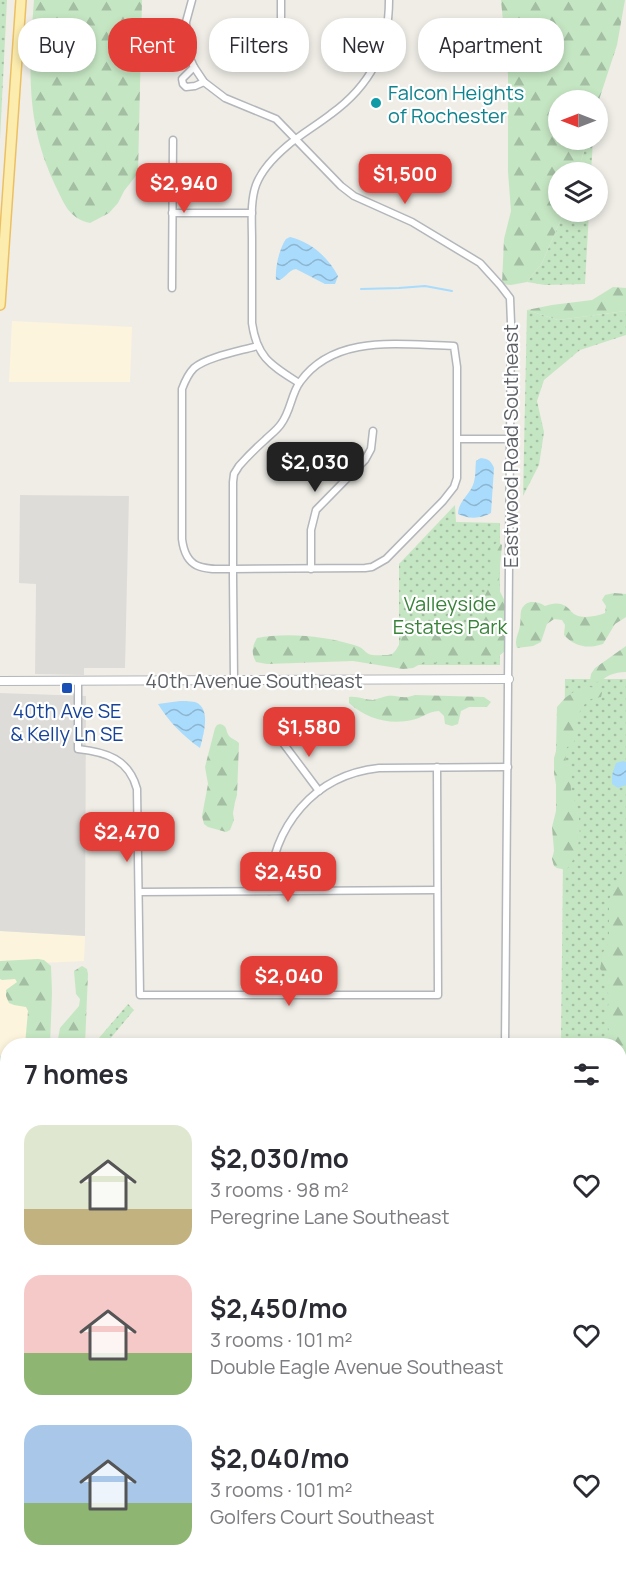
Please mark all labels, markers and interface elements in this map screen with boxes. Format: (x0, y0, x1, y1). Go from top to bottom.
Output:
chip: Buy (18, 18, 96, 72)
chip: Rent (108, 18, 197, 72)
chip: Filters (209, 18, 309, 72)
chip: New (321, 18, 406, 72)
chip: Apartment (418, 18, 564, 72)
place label: Falcon Heights of Rochester (388, 79, 524, 129)
north arrow (548, 90, 608, 150)
map controls (548, 90, 608, 222)
marker: Falcon Heights of Rochester (369, 96, 383, 110)
pin: $1,500 (356, 154, 454, 205)
text: $1,500 (373, 160, 437, 187)
button: layers (548, 162, 608, 222)
pin: $2,940 (135, 163, 233, 214)
text: $2,940 (150, 169, 218, 196)
street label: Eastwood Road Southeast (497, 324, 524, 568)
pin: $2,030 (266, 442, 364, 493)
text: $2,030 (281, 448, 349, 475)
park label: Valleyside Estates Park (393, 590, 508, 640)
street label: 40th Avenue Southeast (145, 667, 363, 694)
marker: 40th Ave SE & Kelly Ln SE (60, 681, 74, 695)
place label: 40th Ave SE & Kelly Ln SE (10, 697, 124, 747)
pin: $1,580 (260, 707, 358, 758)
text: $1,580 (277, 713, 341, 740)
pin: $2,470 (78, 812, 176, 863)
text: $2,470 (94, 818, 160, 845)
pin: $2,450 (239, 852, 337, 903)
text: $2,450 (254, 858, 322, 885)
pin: $2,040 (240, 956, 338, 1007)
text: $2,040 (254, 962, 324, 989)
text: 7 homes (24, 1056, 128, 1092)
icon: filters (570, 1058, 603, 1091)
text: $2,030/mo (210, 1140, 349, 1176)
icon: home (72, 1149, 144, 1221)
icon: heart (570, 1169, 603, 1202)
text: 3 rooms · 98 m² (210, 1176, 349, 1203)
text: Peregrine Lane Southeast (210, 1203, 450, 1230)
text: $2,450/mo (210, 1290, 348, 1326)
icon: home (72, 1299, 144, 1371)
icon: heart (570, 1319, 603, 1352)
text: 3 rooms · 101 m² (210, 1326, 352, 1353)
text: Double Eagle Avenue Southeast (210, 1353, 504, 1380)
text: $2,040/mo (210, 1440, 349, 1476)
icon: home (72, 1449, 144, 1521)
icon: heart (570, 1469, 603, 1502)
text: 3 rooms · 101 m² (210, 1476, 352, 1503)
text: Golfers Court Southeast (210, 1503, 435, 1530)

